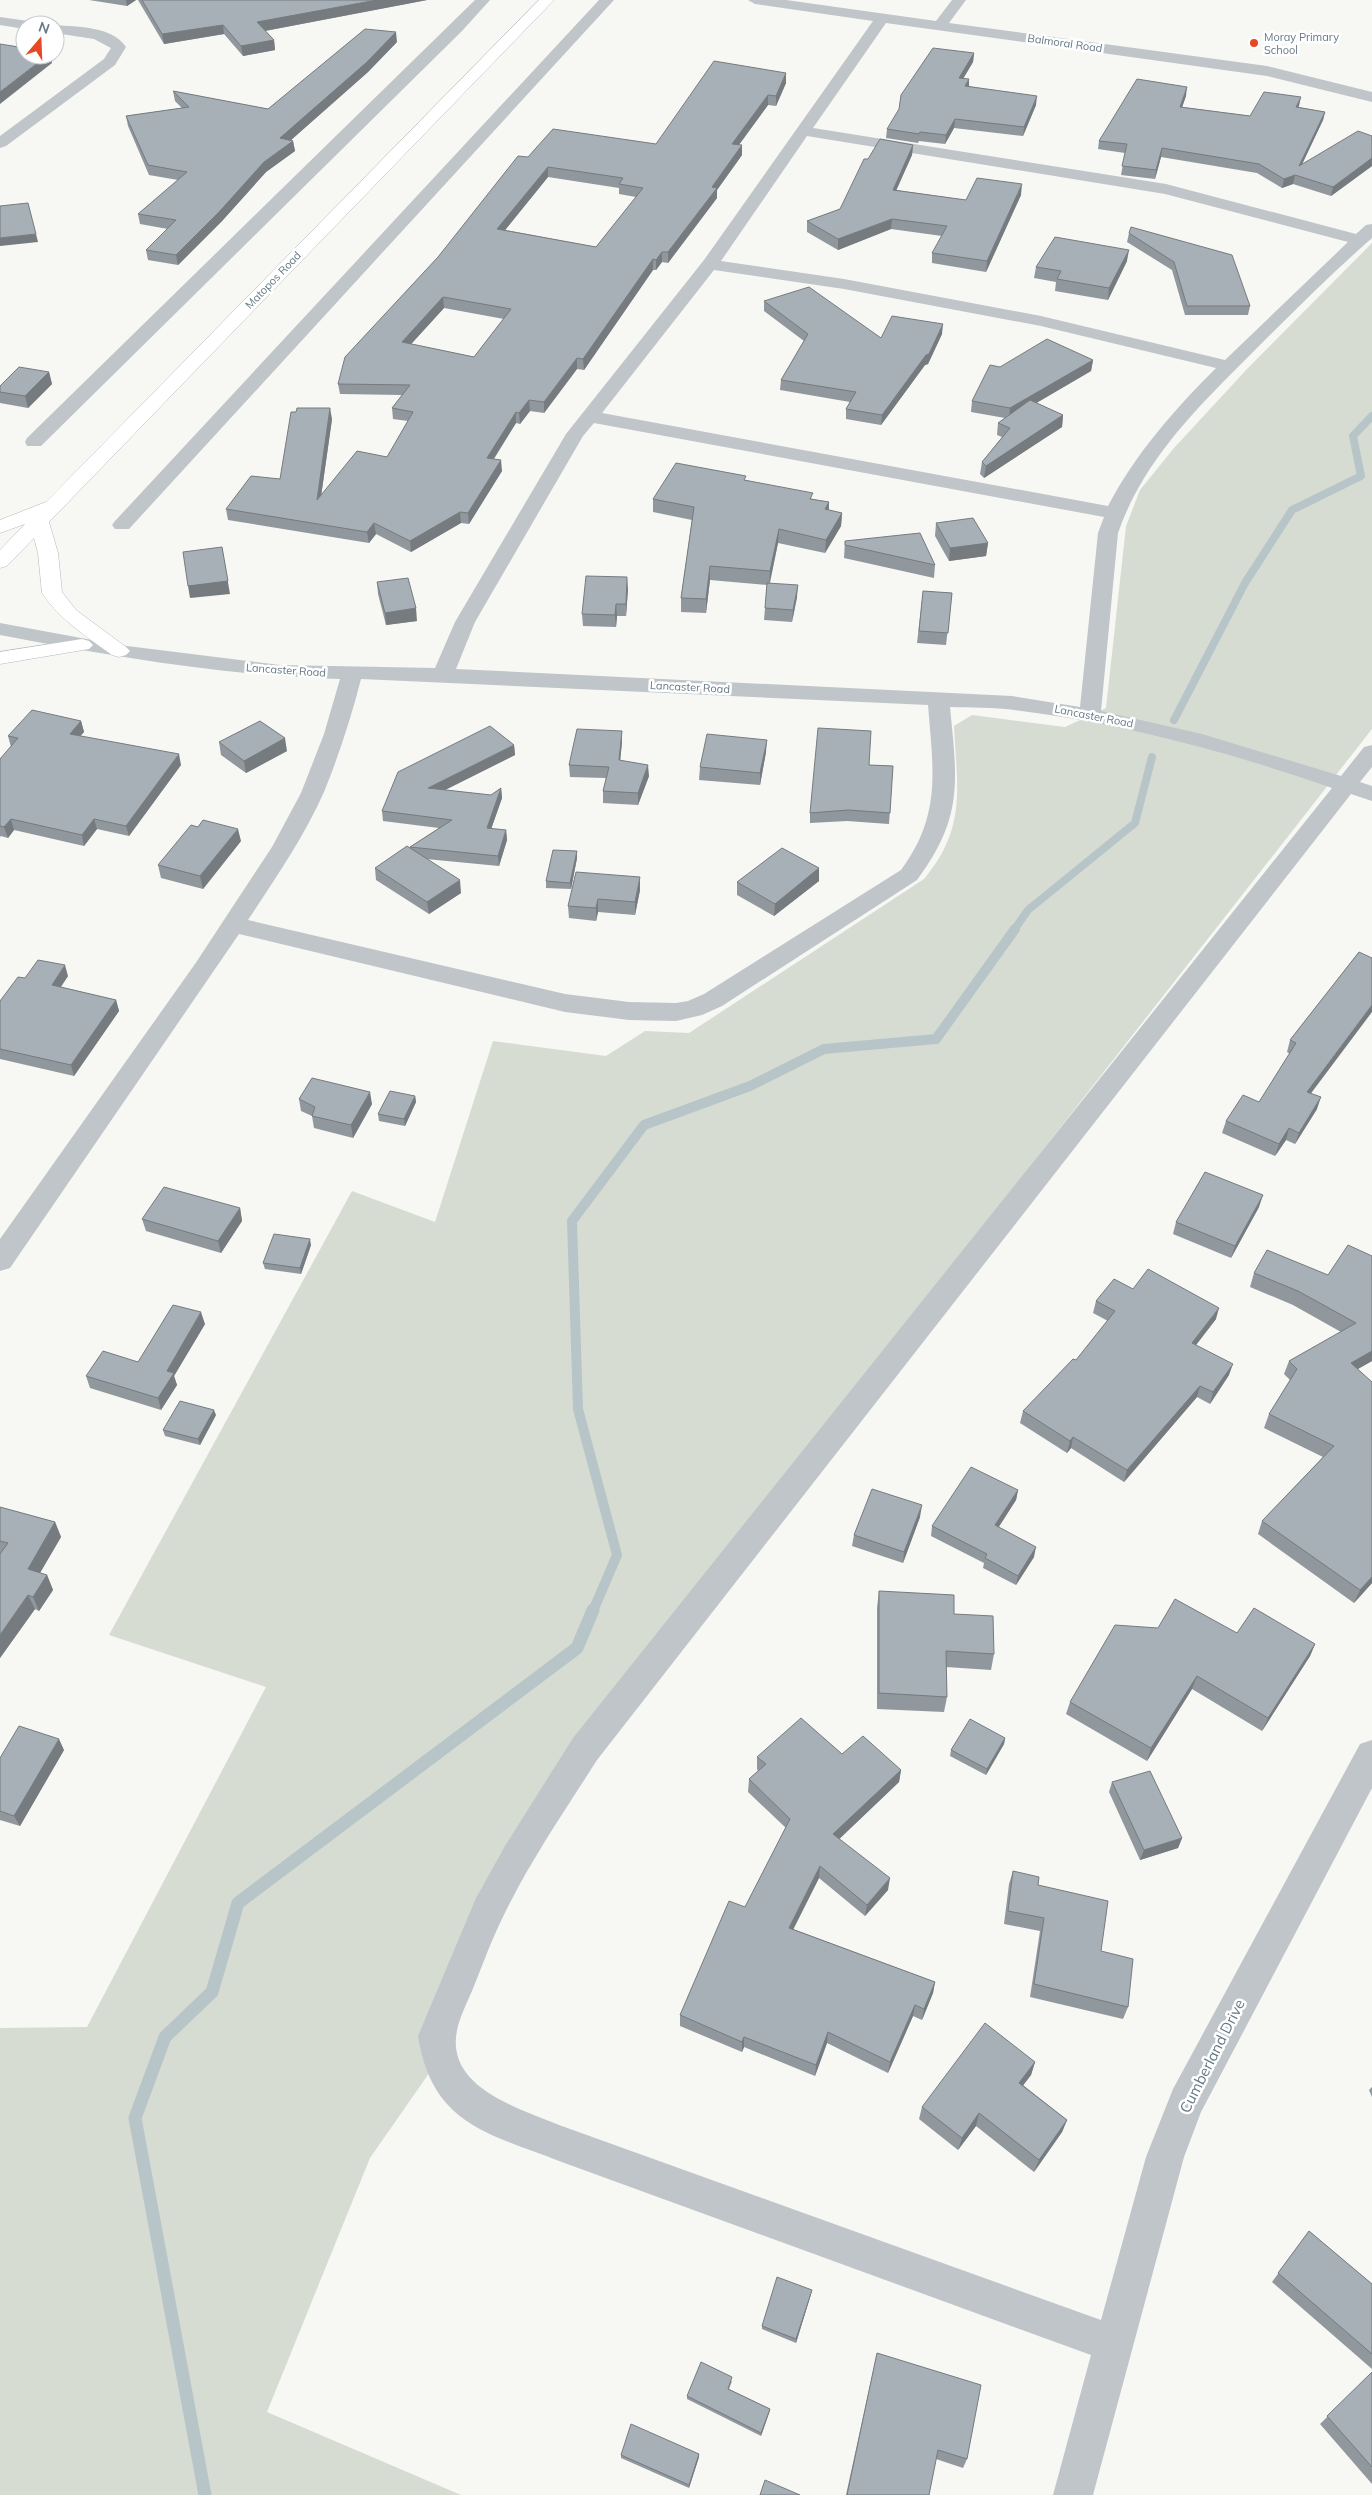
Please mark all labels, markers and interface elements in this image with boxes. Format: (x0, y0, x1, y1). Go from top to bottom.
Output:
north arrow (15, 15, 65, 65)
text: N (36, 17, 52, 38)
place label: Moray Primary School (1264, 30, 1339, 57)
street label: Balmoral Road (1027, 31, 1103, 55)
marker: Moray Primary School (1248, 37, 1260, 49)
street label: Matopos Road (242, 248, 304, 312)
street label: Lancaster Road (246, 660, 326, 680)
street label: Lancaster Road (650, 678, 730, 696)
street label: Lancaster Road (1053, 701, 1135, 731)
street label: Cumberland Drive (1175, 1996, 1249, 2116)

